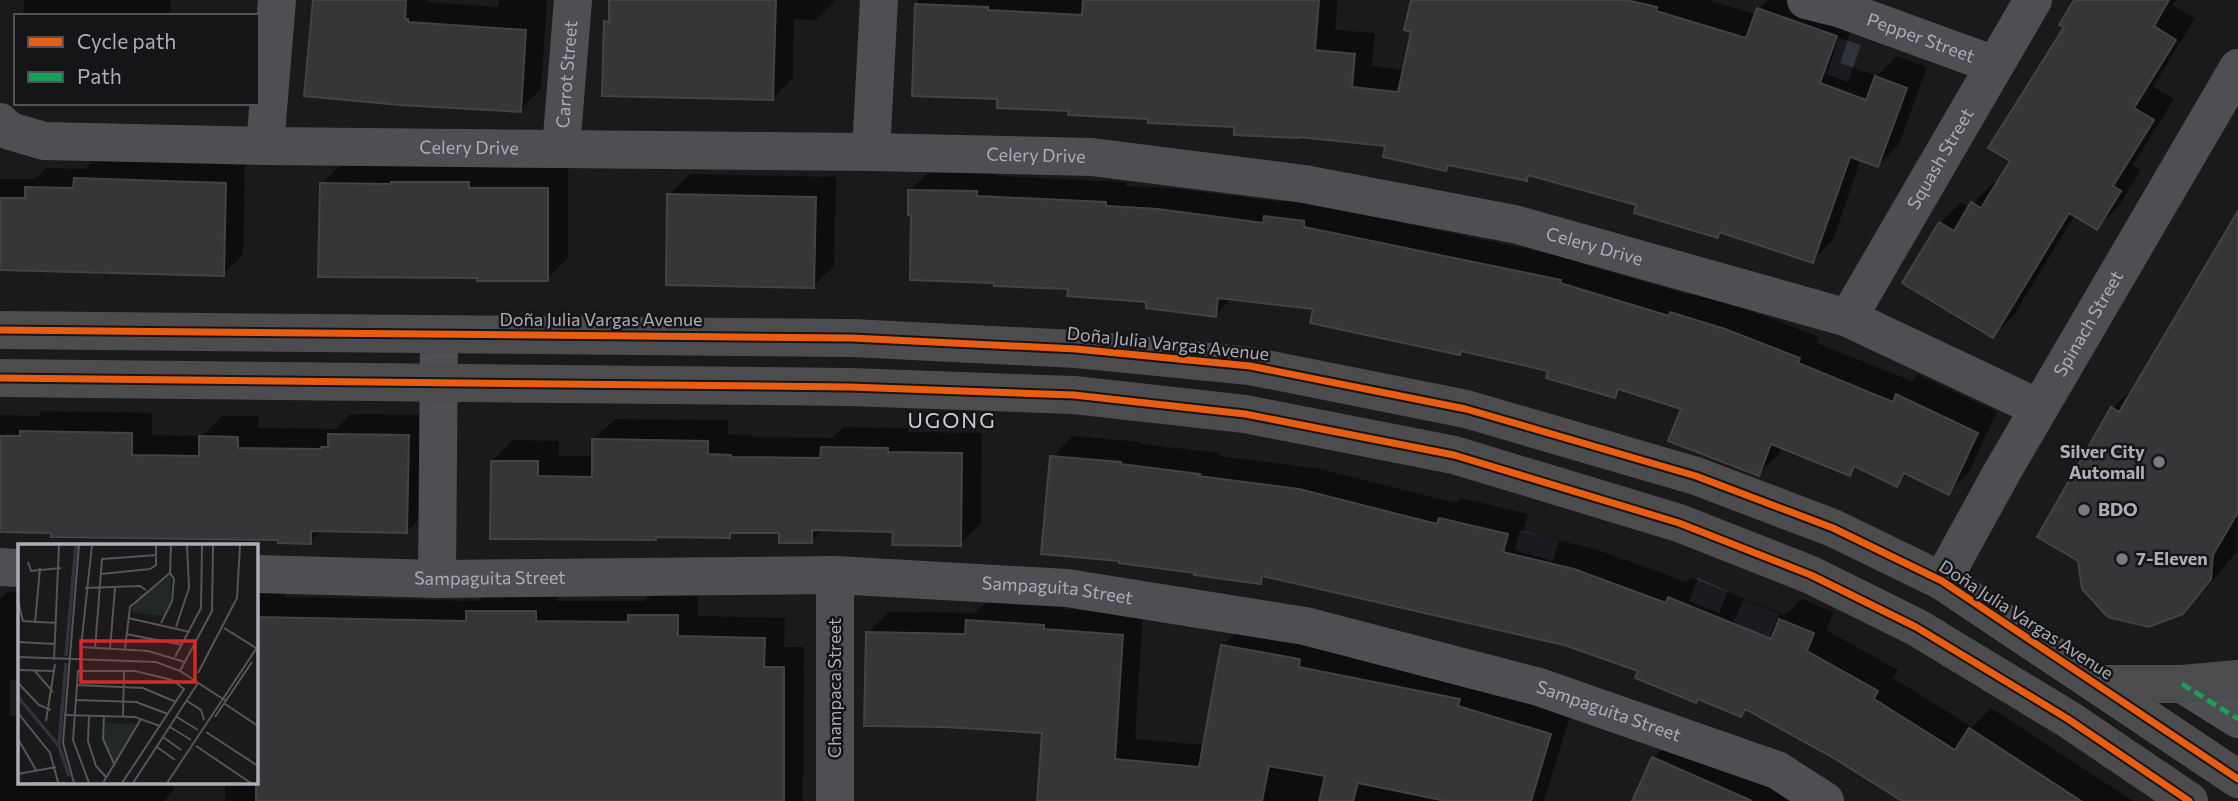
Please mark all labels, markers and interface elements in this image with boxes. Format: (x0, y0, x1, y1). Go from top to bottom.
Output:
street label: Pepper Street (1864, 7, 1978, 67)
legend (14, 14, 259, 105)
street label: Carrot Street (551, 19, 581, 129)
text: Cycle path (77, 28, 176, 53)
text: Path (77, 63, 122, 88)
street label: Squash Street (1902, 104, 1978, 213)
street label: Celery Drive (419, 136, 519, 159)
street label: Celery Drive (986, 143, 1086, 167)
street label: Celery Drive (1544, 222, 1645, 270)
street label: Spinach Street (2048, 266, 2127, 380)
street label: Doña Julia Vargas Avenue (499, 308, 703, 330)
street label: Doña Julia Vargas Avenue (1066, 321, 1270, 365)
district label: UGONG (907, 407, 997, 432)
place label: Silver City Automall (2060, 440, 2145, 483)
marker: Silver City Automall (2151, 454, 2167, 470)
place label: BDO (2098, 498, 2138, 520)
marker: BDO (2076, 502, 2092, 518)
inset map (18, 544, 257, 784)
place label: 7-Eleven (2136, 547, 2208, 569)
marker: 7-Eleven (2114, 551, 2130, 567)
street label: Doña Julia Vargas Avenue (1935, 555, 2118, 684)
street label: Sampaguita Street (414, 566, 566, 589)
street label: Sampaguita Street (981, 571, 1134, 608)
street label: Champaca Street (823, 618, 845, 758)
street label: Sampaguita Street (1534, 675, 1684, 746)

